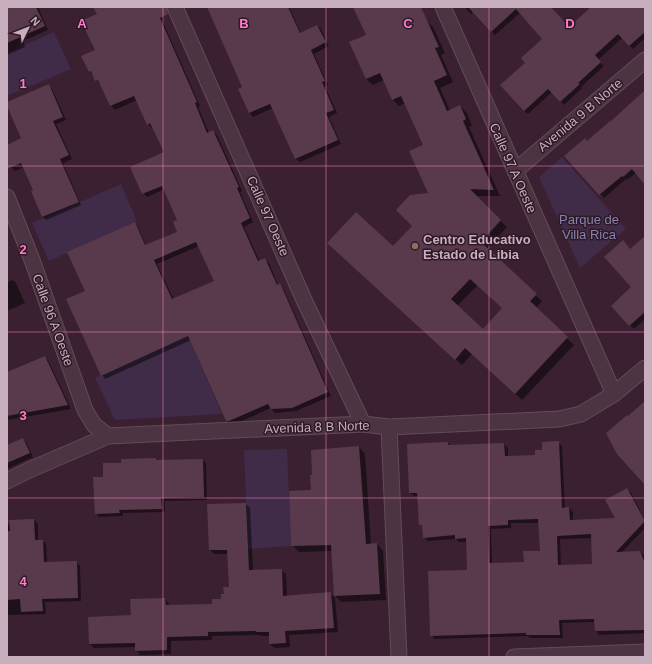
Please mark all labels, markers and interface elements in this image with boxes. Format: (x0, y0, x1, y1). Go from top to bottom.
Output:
north arrow (8, 8, 48, 48)
text: N (28, 14, 42, 28)
text: A (77, 16, 87, 31)
text: B (239, 16, 249, 31)
text: C (403, 16, 413, 31)
text: D (565, 16, 575, 31)
street label: Avenida 9 B Norte (535, 75, 625, 155)
text: 1 (19, 76, 27, 91)
street label: Calle 97 A Oeste (486, 121, 540, 215)
street label: Calle 97 Oeste (244, 174, 292, 258)
park label: Parque de Villa Rica (559, 212, 619, 242)
place label: Centro Educativo Estado de Libia (423, 232, 531, 262)
marker: Centro Educativo Estado de Libia (410, 241, 420, 251)
text: 2 (19, 242, 27, 257)
street label: Calle 96 A Oeste (29, 272, 77, 368)
text: 3 (19, 408, 27, 423)
street label: Avenida 8 B Norte (264, 418, 370, 436)
text: 4 (19, 574, 27, 589)

